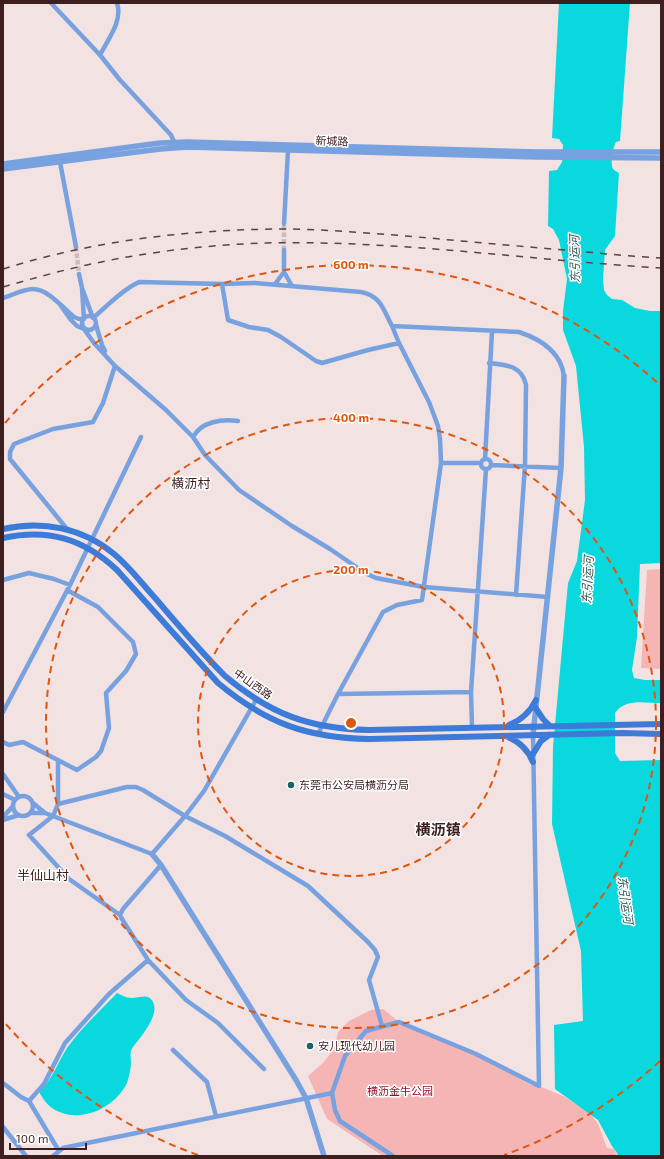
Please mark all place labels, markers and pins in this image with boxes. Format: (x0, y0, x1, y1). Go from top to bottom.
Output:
centre of rings (344, 716, 358, 730)
place label: 东莞市公安局横沥分局 (299, 778, 409, 791)
marker: 东莞市公安局横沥分局 (286, 780, 296, 790)
place label: 安儿现代幼儿园 (318, 1039, 395, 1052)
marker: 安儿现代幼儿园 (305, 1041, 315, 1051)

